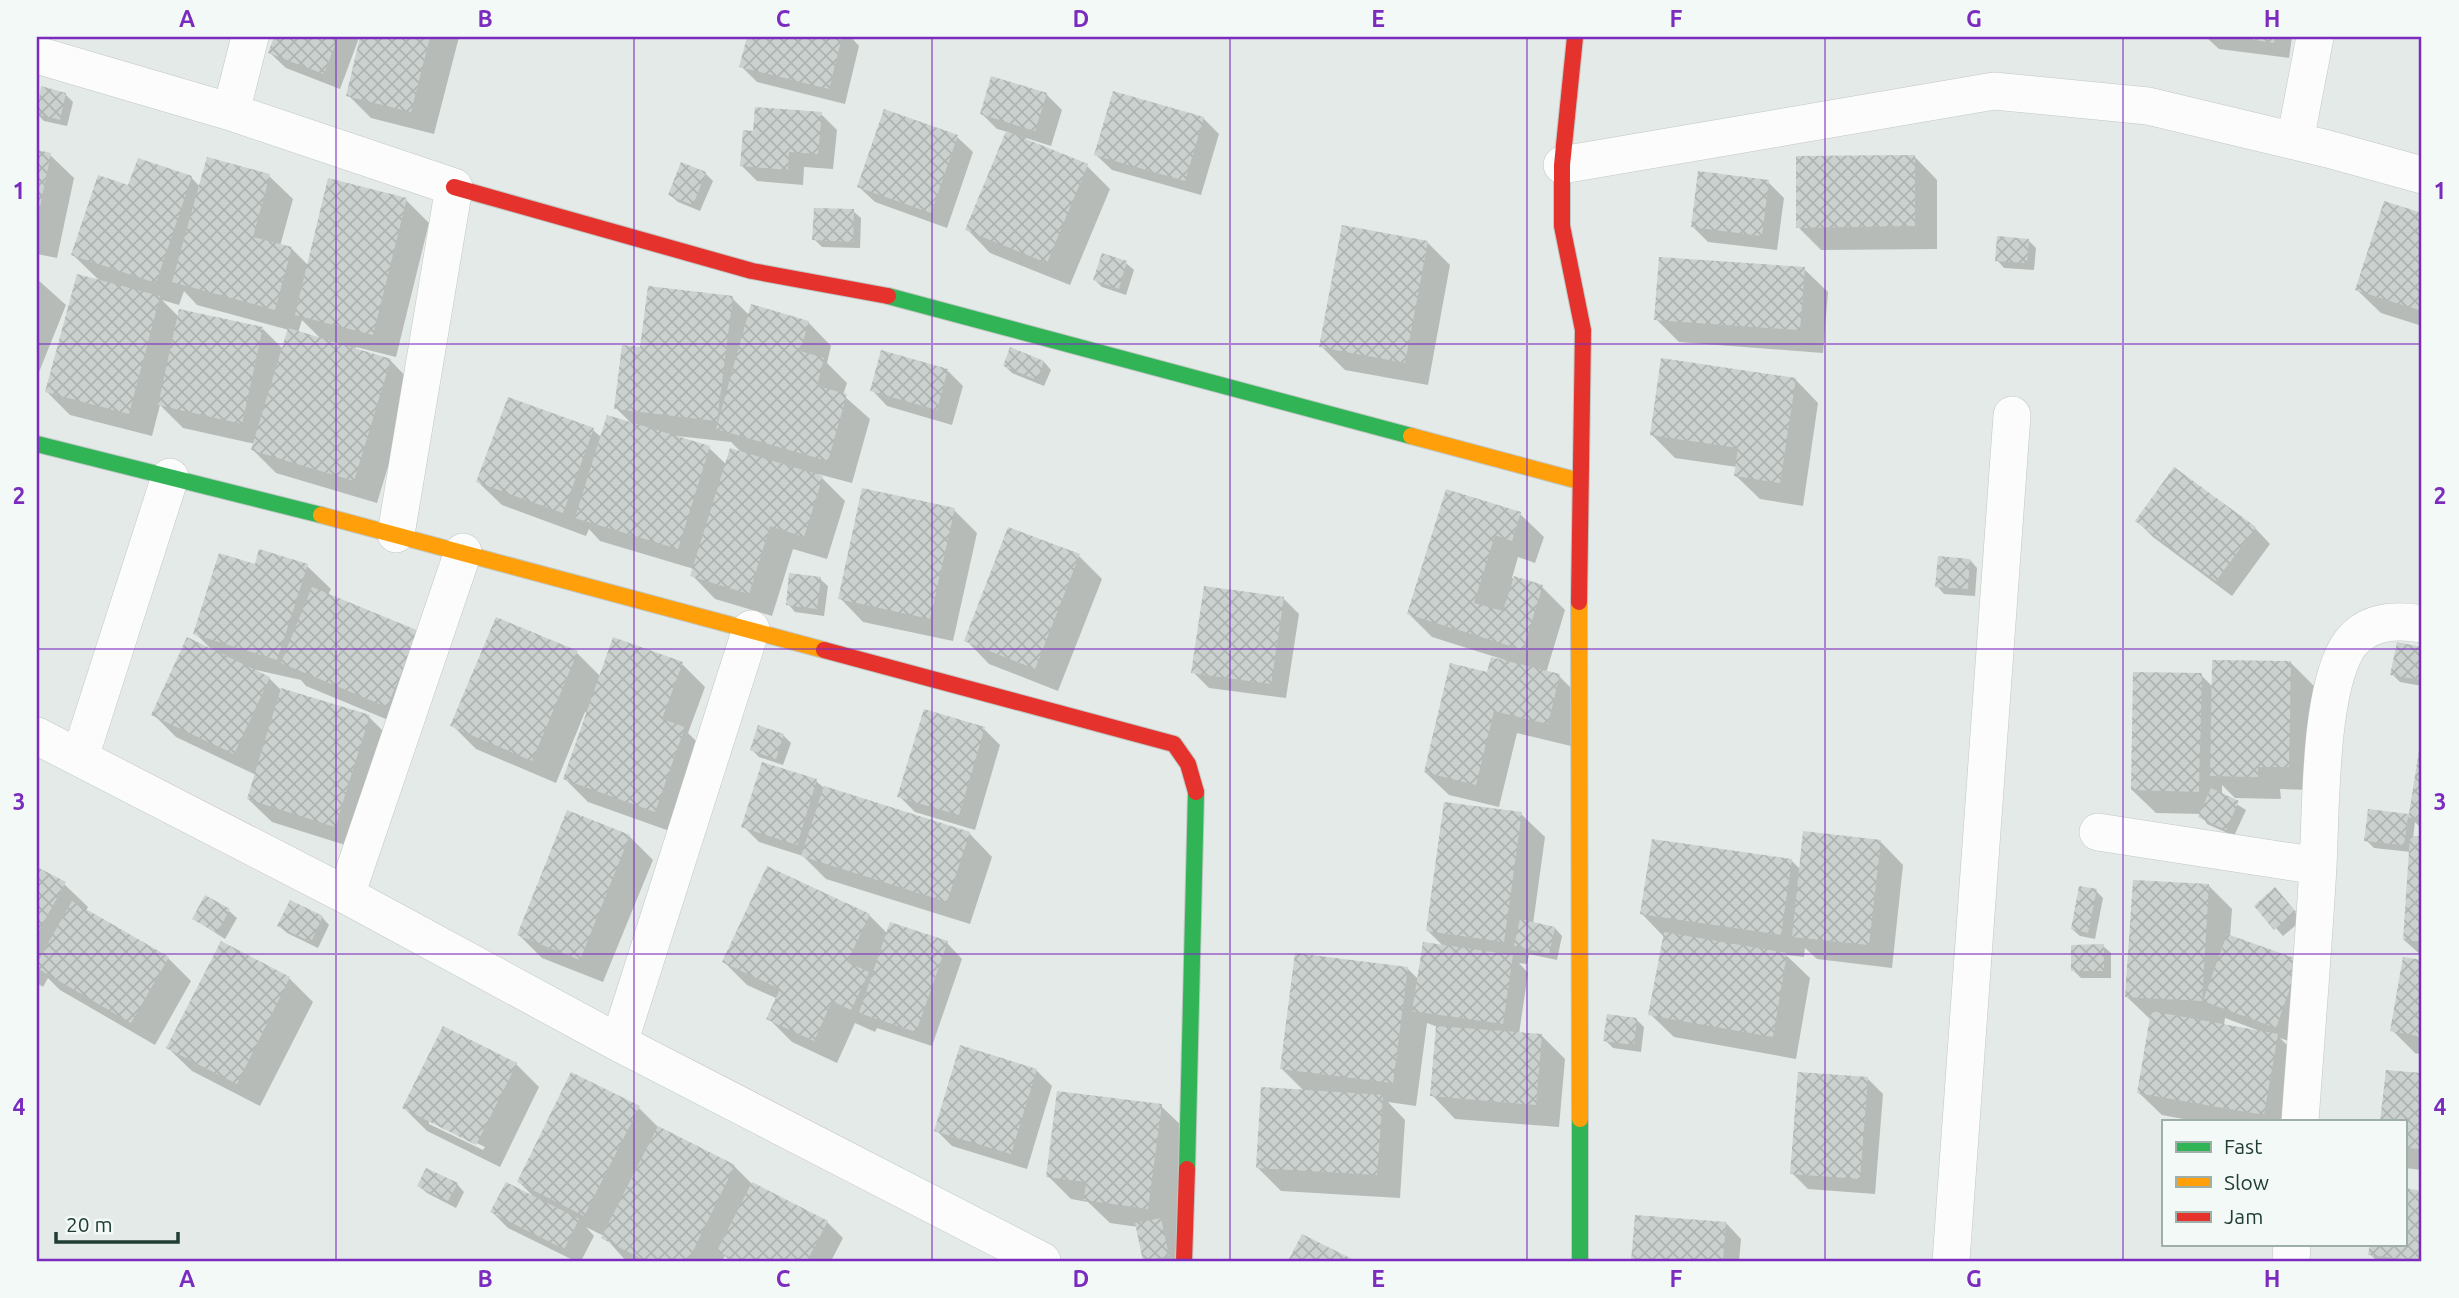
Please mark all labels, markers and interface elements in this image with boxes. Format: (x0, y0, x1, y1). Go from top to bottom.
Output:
text: A (179, 6, 195, 31)
text: B (477, 6, 493, 31)
text: C (776, 6, 791, 31)
text: D (1073, 6, 1089, 31)
text: E (1371, 6, 1385, 31)
text: F (1670, 6, 1683, 31)
text: G (1966, 6, 1982, 31)
text: H (2264, 6, 2280, 31)
text: 1 (13, 178, 25, 203)
text: 1 (2434, 178, 2446, 203)
text: 2 (13, 483, 25, 508)
text: 2 (2434, 483, 2446, 508)
text: 3 (13, 789, 25, 814)
text: 3 (2434, 789, 2446, 814)
text: 4 (13, 1094, 26, 1119)
text: 4 (2434, 1094, 2447, 1119)
legend (2162, 1120, 2406, 1246)
text: Fast (2224, 1134, 2262, 1158)
text: Slow (2224, 1170, 2269, 1194)
scale bar (56, 1200, 178, 1244)
text: Jam (2224, 1204, 2263, 1228)
text: 20 m (66, 1212, 113, 1236)
text: A (179, 1266, 195, 1291)
text: B (477, 1266, 493, 1291)
text: C (776, 1266, 791, 1291)
text: D (1073, 1266, 1089, 1291)
text: E (1371, 1266, 1385, 1291)
text: F (1670, 1266, 1683, 1291)
text: G (1966, 1266, 1982, 1291)
text: H (2264, 1266, 2280, 1291)

